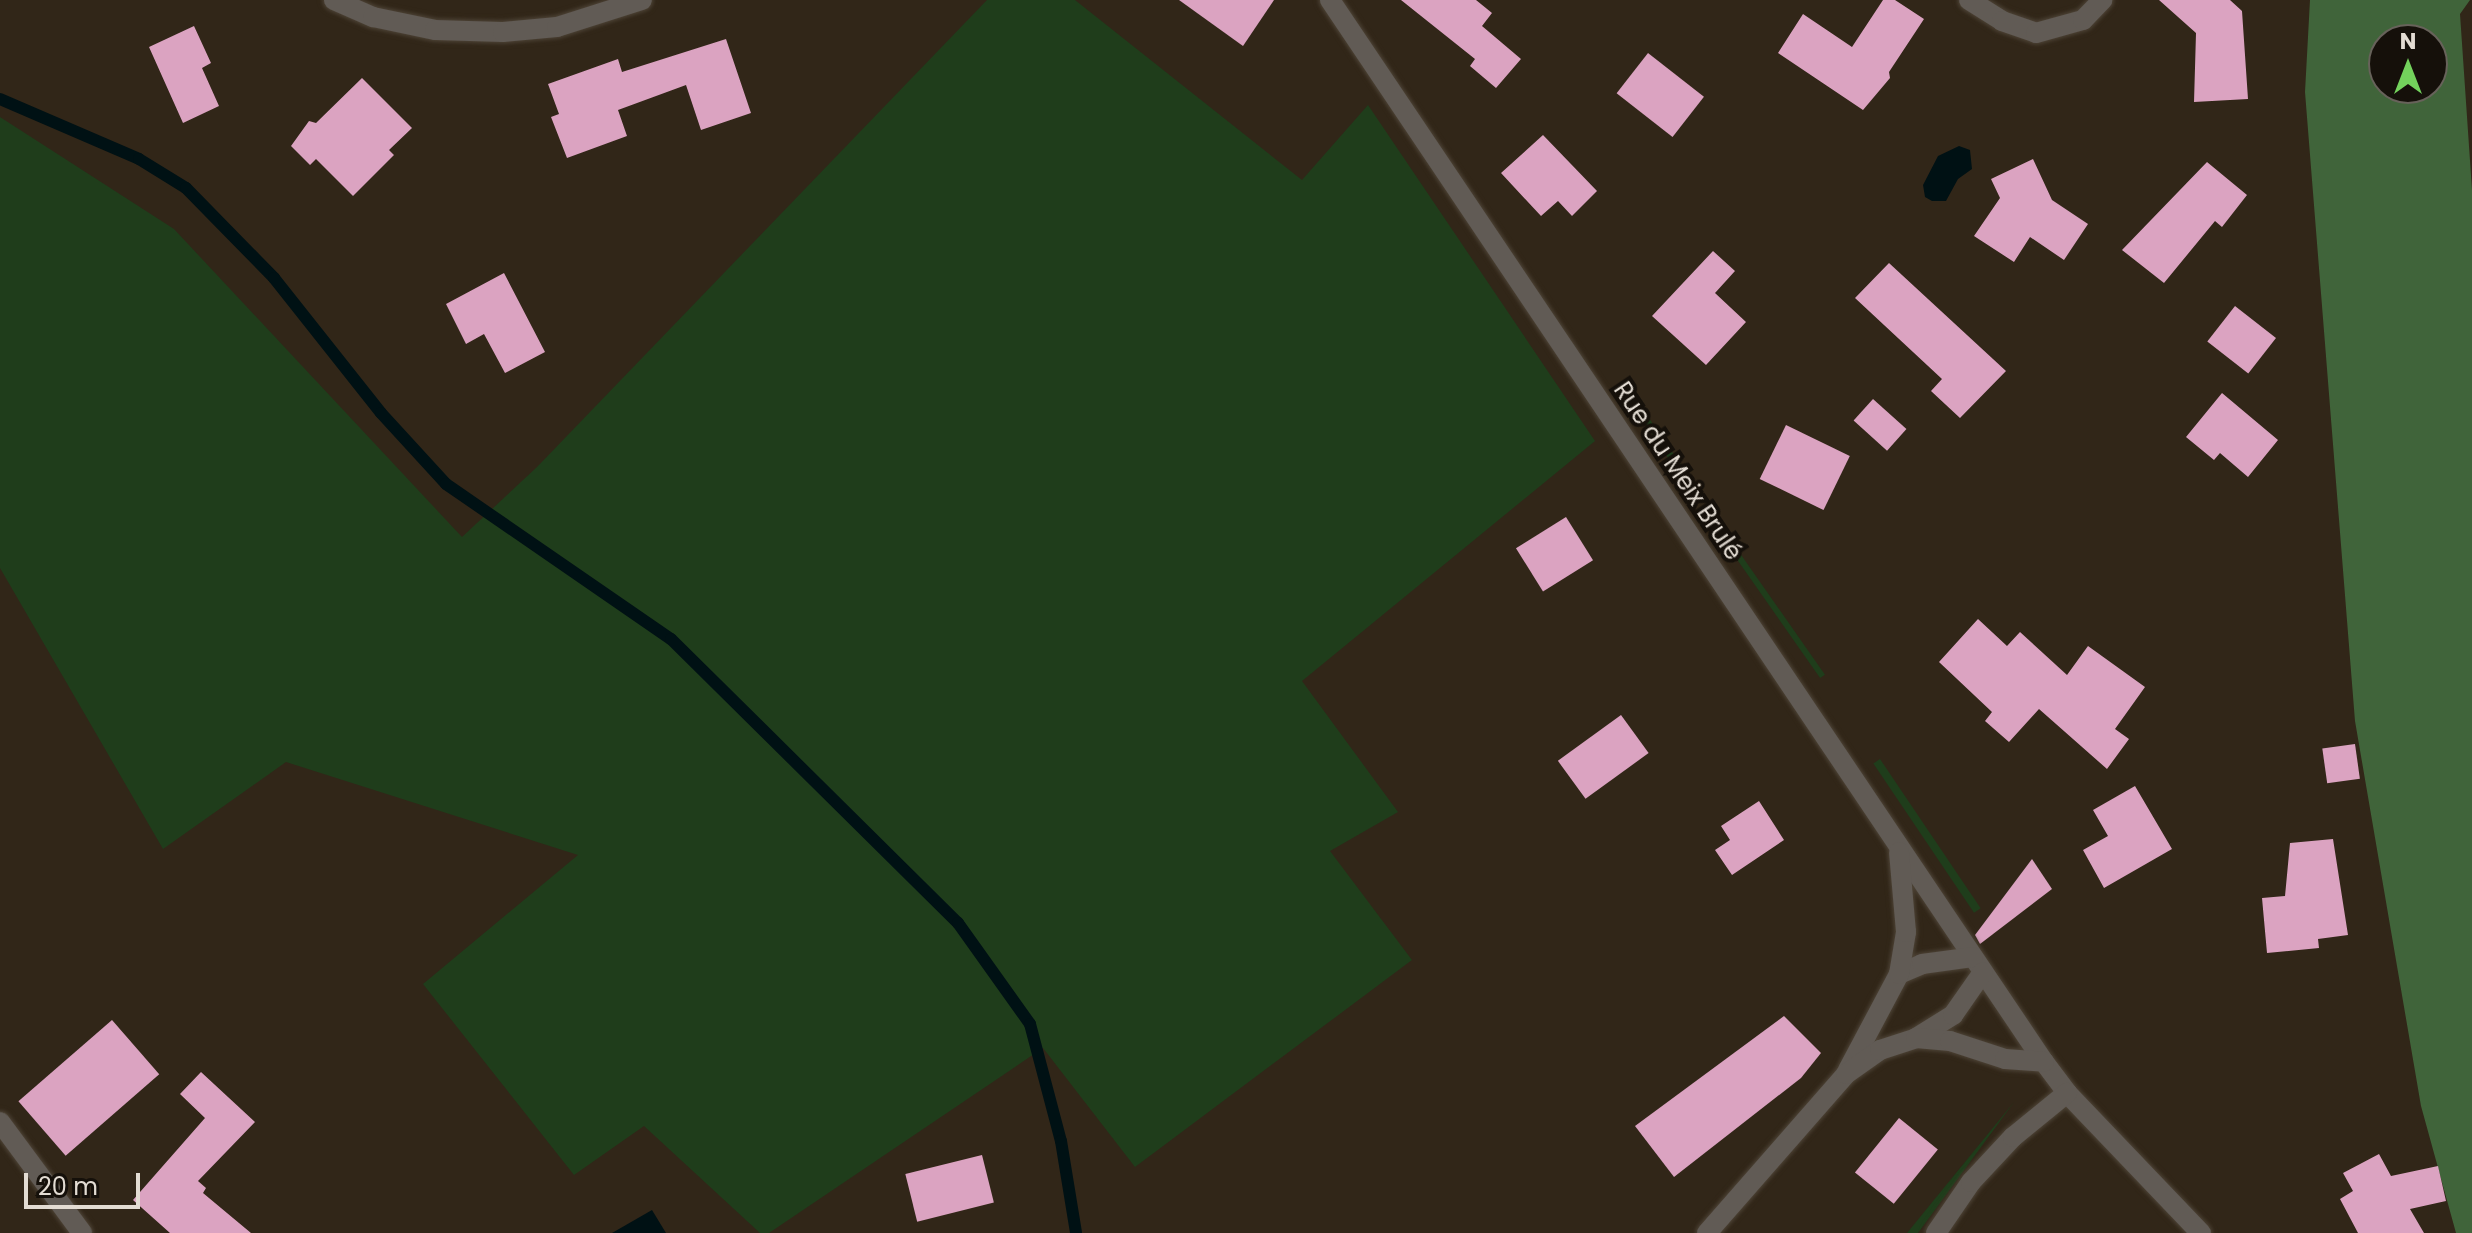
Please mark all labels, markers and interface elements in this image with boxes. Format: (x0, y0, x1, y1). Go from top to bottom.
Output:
north arrow (2368, 24, 2448, 104)
text: N (2400, 26, 2416, 57)
street label: Rue du Meix Brulé (1608, 377, 1748, 565)
scale bar (28, 1157, 144, 1207)
text: 20 m (38, 1170, 98, 1203)

